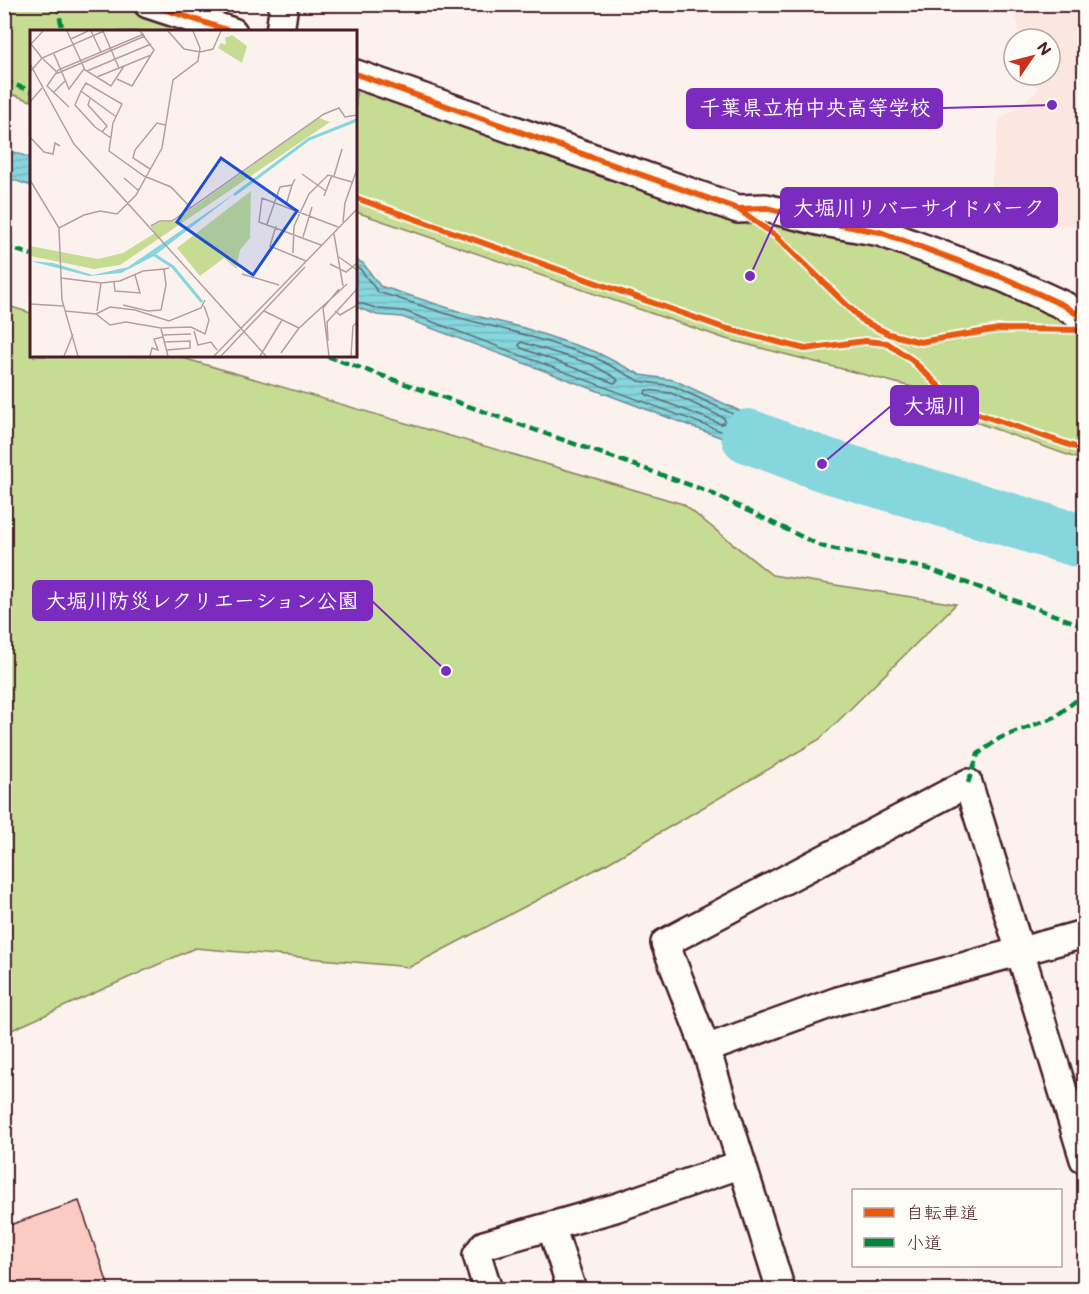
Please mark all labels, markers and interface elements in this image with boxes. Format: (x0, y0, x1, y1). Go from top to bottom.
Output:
north arrow (1002, 27, 1062, 87)
inset map (30, 30, 357, 357)
text: N (1032, 39, 1054, 60)
callout: 千葉県立柏中央高等学校 (687, 89, 942, 128)
text: 千葉県立柏中央高等学校 (700, 96, 931, 121)
callout: 大堀川リバーサイドパーク (781, 188, 1057, 227)
text: 大堀川リバーサイドパーク (793, 196, 1045, 221)
callout: 大堀川 (891, 386, 978, 425)
text: 大堀川 (904, 394, 967, 419)
callout: 大堀川防災レクリエーション公園 (33, 581, 372, 620)
text: 大堀川防災レクリエーション公園 (46, 589, 358, 614)
legend (852, 1189, 1062, 1267)
text: 自転車道 (906, 1203, 978, 1224)
text: 小道 (906, 1233, 942, 1254)

